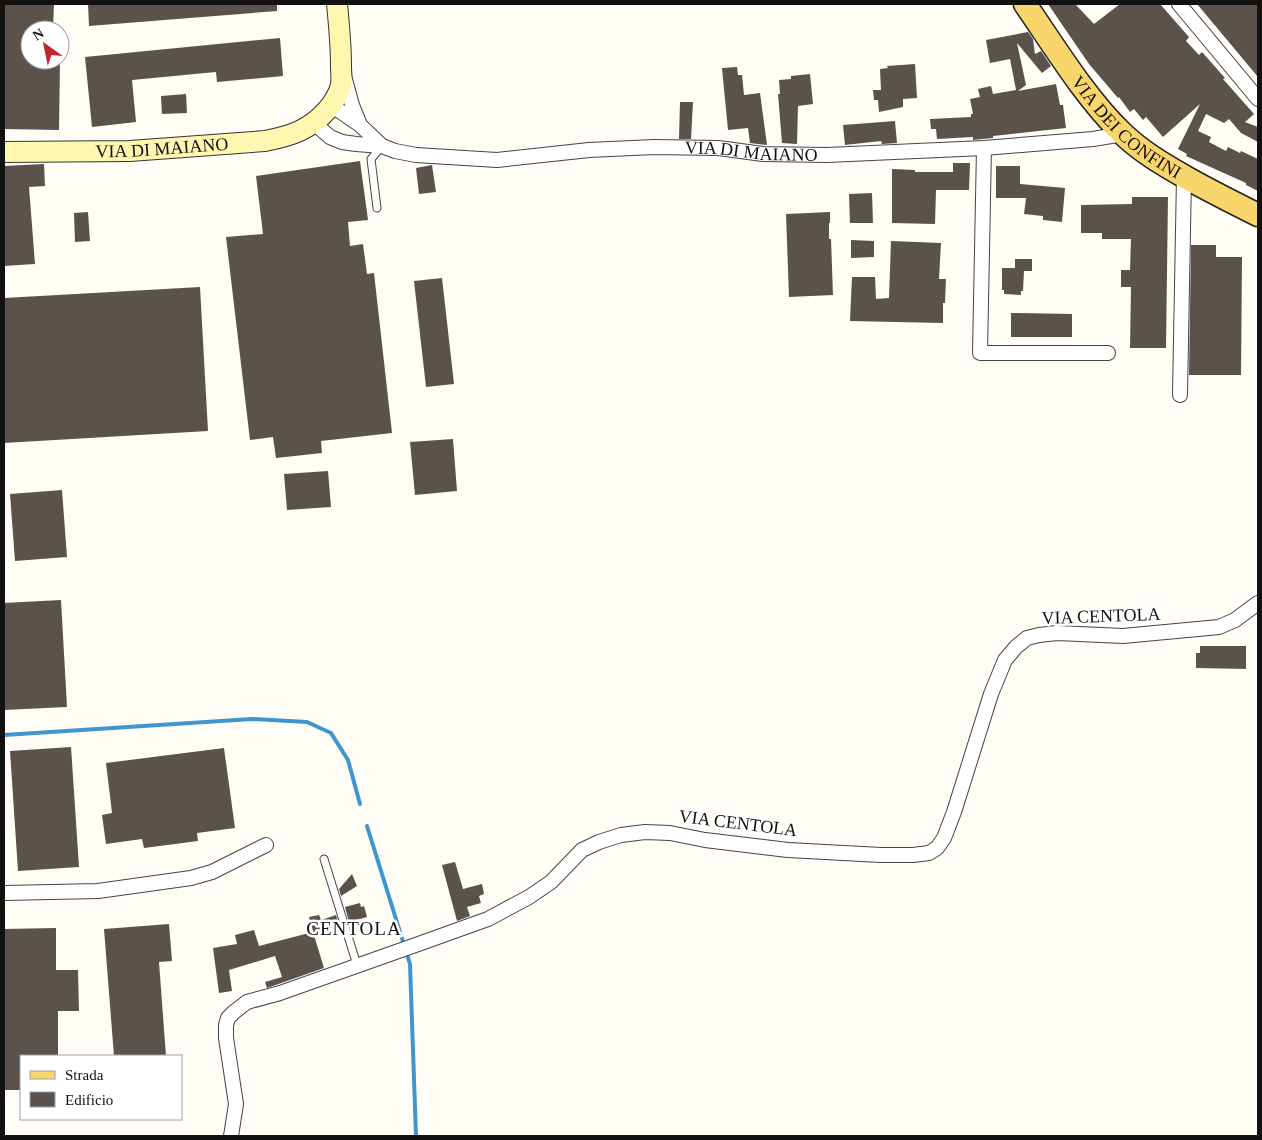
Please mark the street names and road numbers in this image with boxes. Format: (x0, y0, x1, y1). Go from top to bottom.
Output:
street label: VIA DEI CONFINI (1068, 72, 1185, 183)
street label: VIA DI MAIANO (95, 134, 229, 161)
street label: VIA DI MAIANO (685, 137, 818, 165)
street label: VIA CENTOLA (1041, 604, 1161, 628)
street label: VIA CENTOLA (678, 806, 798, 840)

